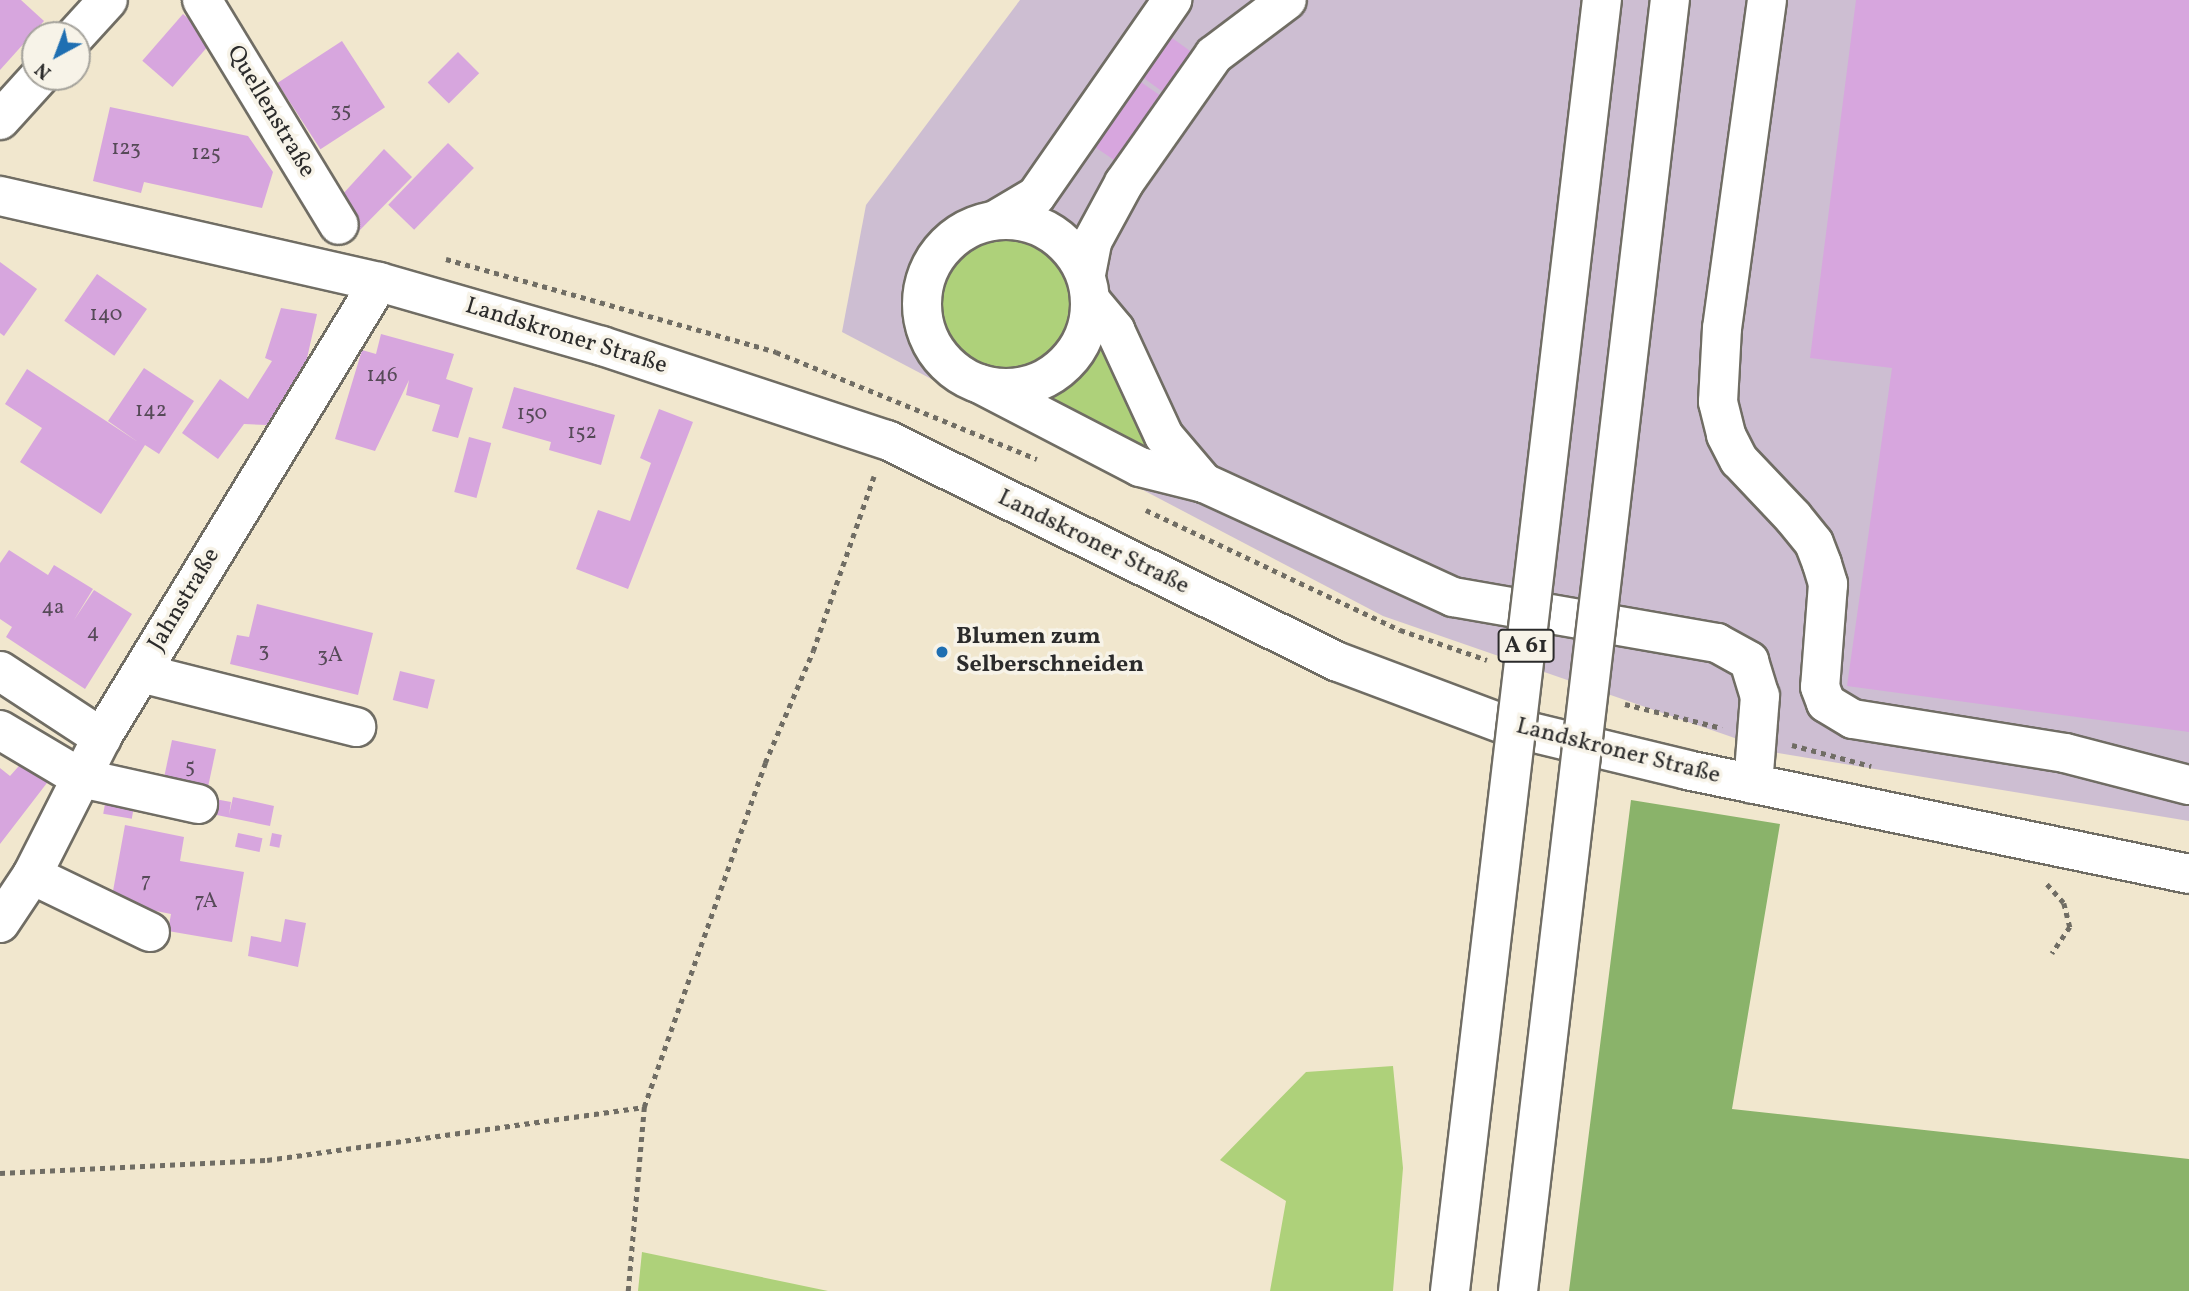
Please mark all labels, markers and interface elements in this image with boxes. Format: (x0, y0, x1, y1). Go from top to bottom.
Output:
north arrow (21, 21, 91, 91)
street label: Quellenstraße (219, 41, 321, 183)
text: N (30, 56, 57, 85)
house number: 35 (331, 98, 351, 124)
house number: 123 (111, 136, 141, 162)
house number: 125 (191, 141, 221, 167)
street label: Landskroner Straße (462, 293, 670, 381)
house number: 140 (90, 302, 122, 328)
house number: 146 (366, 363, 398, 389)
house number: 142 (135, 398, 167, 424)
house number: 150 (517, 401, 547, 427)
house number: 152 (567, 420, 597, 446)
street label: Landskroner Straße (993, 484, 1193, 602)
street label: Jahnstraße (143, 543, 227, 657)
house number: 4a (42, 595, 64, 621)
house number: 4 (87, 620, 99, 646)
place label: Blumen zum Selberschneiden (956, 624, 1144, 680)
road number: A 61 (1496, 626, 1556, 666)
house number: 3 (259, 638, 269, 664)
house number: 3A (317, 643, 343, 669)
marker: Blumen zum Selberschneiden (934, 644, 950, 660)
street label: Landskroner Straße (1513, 713, 1723, 791)
house number: 5 (185, 754, 195, 780)
house number: 7 (141, 869, 151, 895)
house number: 7A (195, 889, 217, 915)

